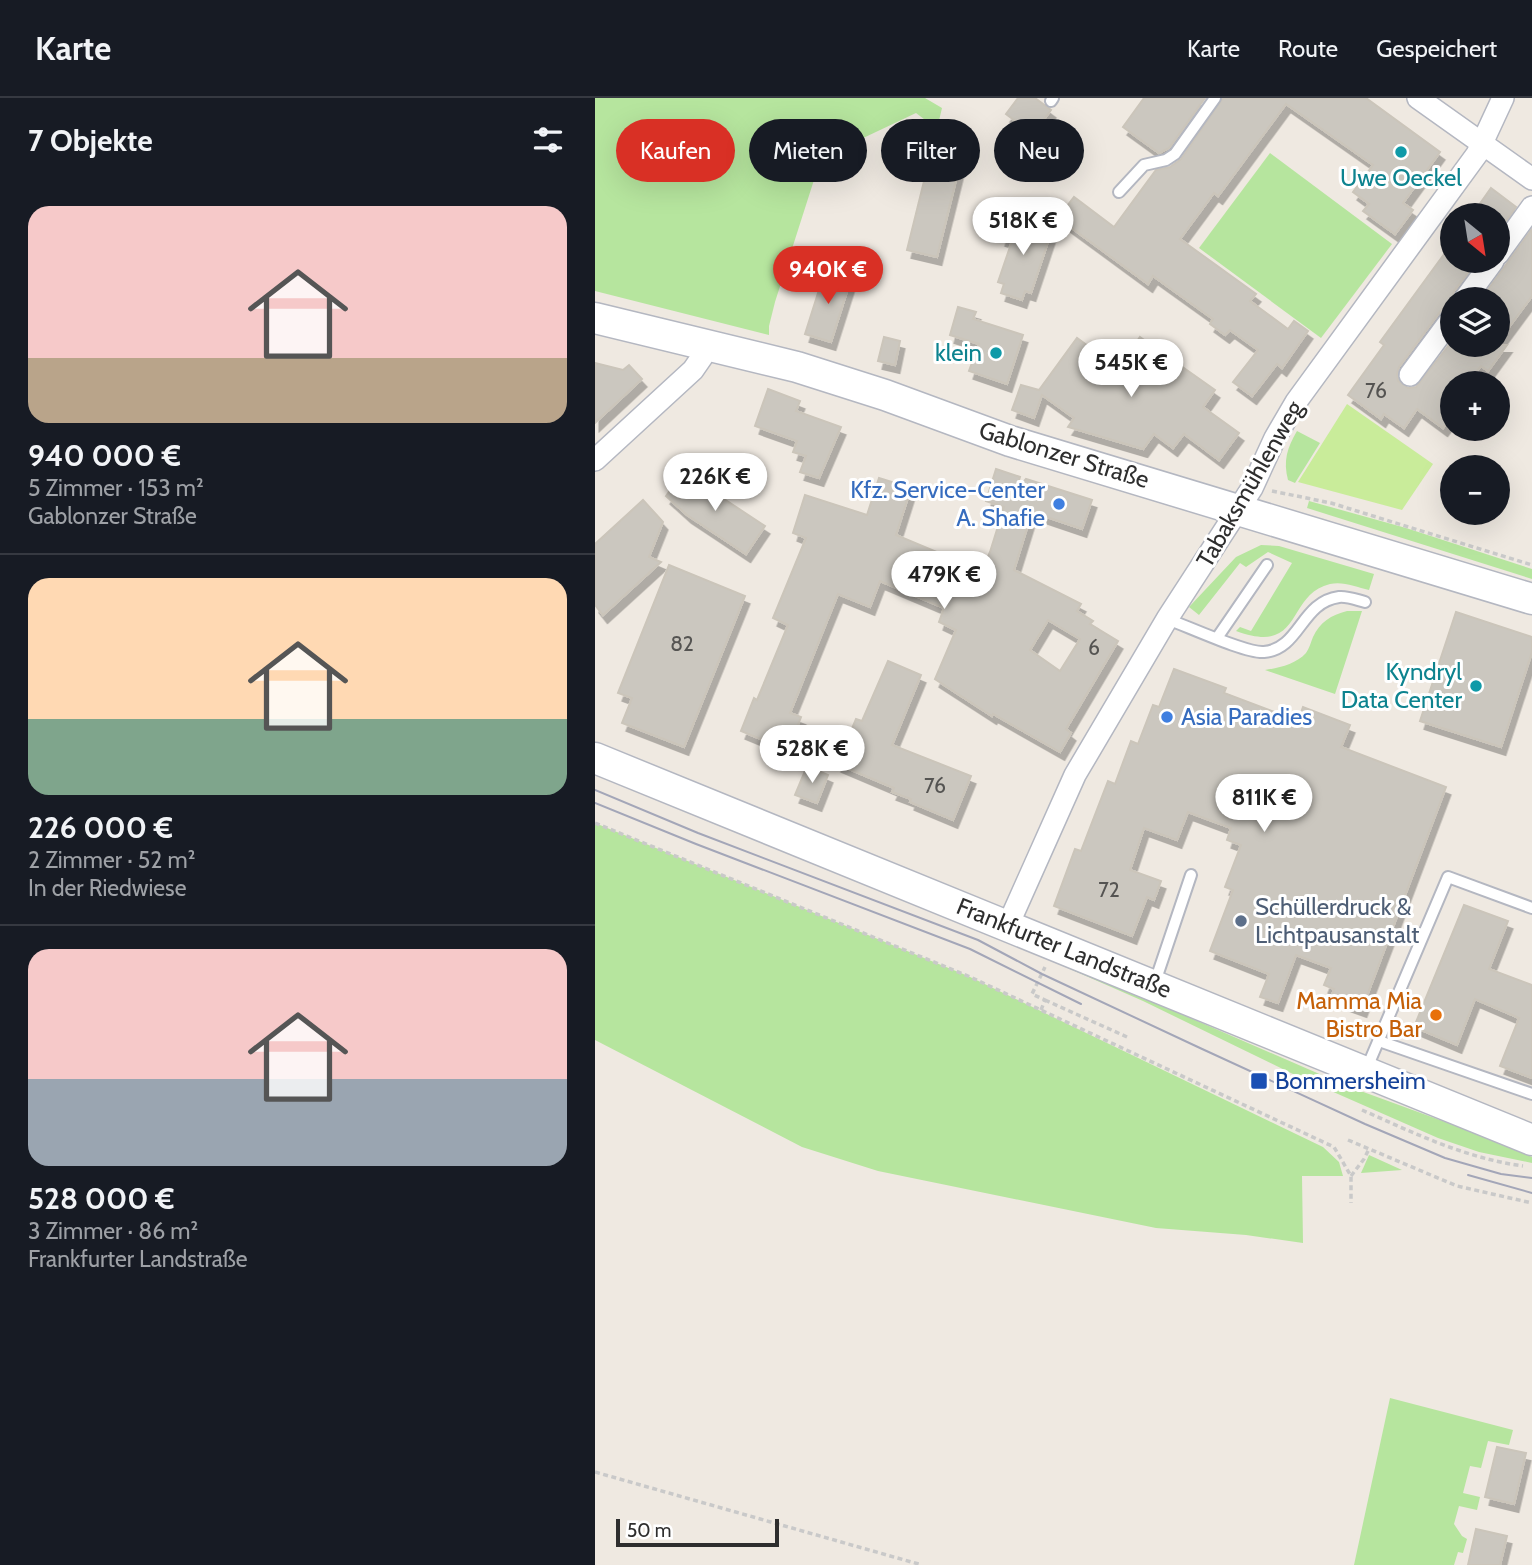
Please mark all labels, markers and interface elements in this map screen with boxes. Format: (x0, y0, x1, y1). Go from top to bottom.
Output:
text: Karte (35, 28, 111, 68)
text: Karte (1187, 34, 1240, 63)
text: Route (1278, 34, 1338, 63)
text: Gespeichert (1376, 34, 1497, 63)
chip: Kaufen (616, 119, 735, 182)
chip: Mieten (749, 119, 867, 182)
chip: Filter (881, 119, 980, 182)
chip: Neu (994, 119, 1084, 182)
icon: filters (529, 121, 567, 159)
text: 7 Objekte (28, 122, 153, 159)
marker: Uwe Oeckel (1393, 144, 1409, 160)
place label: Uwe Oeckel (1340, 163, 1462, 192)
pin: 518K € (966, 198, 1080, 257)
north arrow (1440, 203, 1510, 273)
map controls (1440, 203, 1510, 525)
text: 518K € (988, 206, 1058, 234)
pin: 940K € (771, 246, 885, 306)
icon: home (235, 251, 361, 377)
text: 940K € (789, 255, 867, 283)
button: layers (1440, 287, 1510, 357)
place label: klein (935, 338, 982, 367)
pin: 545K € (1074, 340, 1188, 399)
marker: klein (988, 345, 1004, 361)
text: 545K € (1094, 348, 1168, 376)
button: + (1440, 371, 1510, 441)
house number: 76 (1365, 378, 1387, 403)
street label: Tabaksmühlenweg (1190, 394, 1310, 572)
street label: Gablonzer Straße (976, 415, 1153, 494)
text: 940 000 € (28, 437, 181, 474)
pin: 226K € (658, 454, 772, 513)
button: − (1440, 455, 1510, 525)
text: 226K € (679, 462, 751, 490)
text: 5 Zimmer · 153 m² (28, 474, 204, 502)
place label: Kfz. Service-Center A. Shafie (850, 475, 1045, 532)
marker: Kfz. Service-Center A. Shafie (1051, 496, 1067, 512)
text: Gablonzer Straße (28, 502, 197, 530)
pin: 479K € (887, 552, 1001, 611)
text: 479K € (907, 560, 981, 588)
icon: home (235, 623, 361, 749)
house number: 82 (670, 631, 694, 656)
house number: 6 (1088, 635, 1100, 660)
place label: Kyndryl Data Center (1341, 657, 1462, 714)
marker: Kyndryl Data Center (1468, 678, 1484, 694)
place label: Asia Paradies (1181, 702, 1312, 731)
marker: Asia Paradies (1159, 709, 1175, 725)
pin: 528K € (755, 726, 869, 785)
text: 528K € (776, 734, 848, 762)
house number: 76 (924, 773, 946, 798)
pin: 811K € (1207, 774, 1321, 834)
text: 811K € (1231, 783, 1297, 811)
text: 226 000 € (28, 809, 173, 846)
text: 2 Zimmer · 52 m² (28, 846, 195, 874)
text: In der Riedwiese (28, 874, 186, 902)
house number: 72 (1098, 877, 1120, 902)
street label: Frankfurter Landstraße (952, 891, 1176, 1004)
place label: Schüllerdruck & Lichtpausanstalt (1255, 892, 1419, 949)
marker: Schüllerdruck & Lichtpausanstalt (1233, 913, 1249, 929)
place label: Mamma Mia Bistro Bar (1296, 986, 1422, 1043)
icon: home (235, 994, 361, 1120)
marker: Mamma Mia Bistro Bar (1428, 1007, 1444, 1023)
place label: Bommersheim (1275, 1066, 1426, 1095)
marker: Bommersheim (1249, 1071, 1269, 1091)
text: 528 000 € (28, 1180, 174, 1217)
text: 3 Zimmer · 86 m² (28, 1217, 198, 1245)
text: Frankfurter Landstraße (28, 1245, 248, 1273)
scale bar (616, 1516, 779, 1548)
text: 50 m (627, 1519, 671, 1542)

